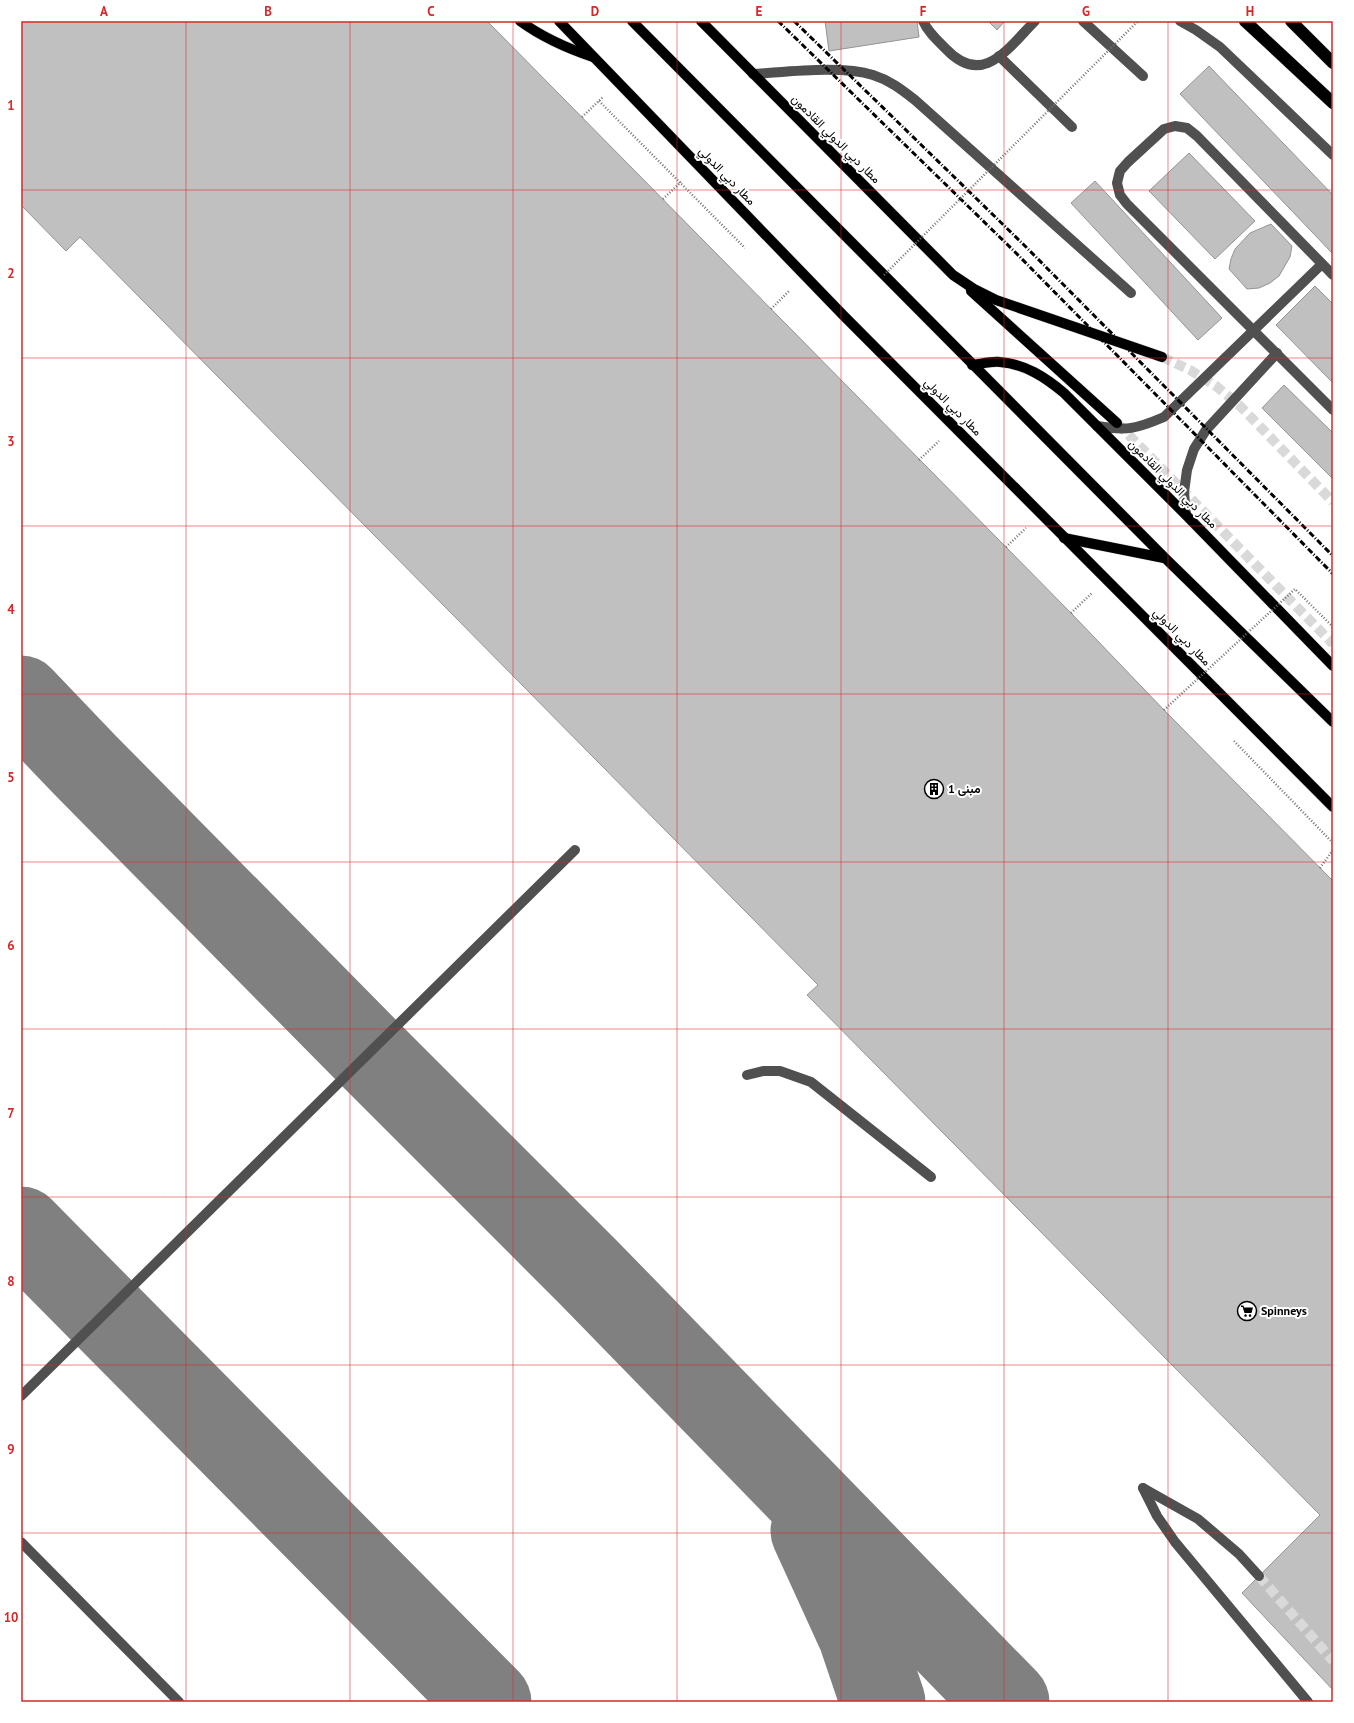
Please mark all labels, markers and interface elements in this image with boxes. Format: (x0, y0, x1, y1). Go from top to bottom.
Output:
text: A (100, 3, 108, 20)
text: B (264, 3, 272, 20)
text: C (427, 3, 435, 20)
text: D (591, 3, 599, 20)
text: E (756, 3, 763, 20)
text: F (920, 3, 927, 20)
text: G (1082, 3, 1090, 20)
text: H (1246, 3, 1254, 20)
street label: مطار دبي الدولي القادمون (787, 91, 884, 188)
text: 1 (7, 97, 15, 114)
street label: مطار دبي الدولي (694, 143, 759, 210)
text: 2 (7, 265, 15, 282)
street label: مطار دبي الدولي (919, 375, 985, 441)
text: 3 (7, 433, 15, 450)
street label: مطار دبي الدولي القادمون (1124, 436, 1221, 533)
text: 4 (7, 601, 15, 618)
street label: مطار دبي الدولي (1148, 605, 1214, 671)
text: 5 (7, 769, 15, 786)
building icon: مبنى 1 (923, 778, 945, 800)
place label: مبنى 1 (948, 781, 981, 796)
text: 6 (7, 937, 15, 954)
text: 7 (7, 1105, 15, 1122)
text: 8 (7, 1273, 15, 1290)
supermarket icon: Spinneys (1236, 1300, 1258, 1322)
place label: Spinneys (1261, 1303, 1307, 1318)
text: 9 (7, 1441, 15, 1458)
text: 10 (4, 1609, 18, 1626)

